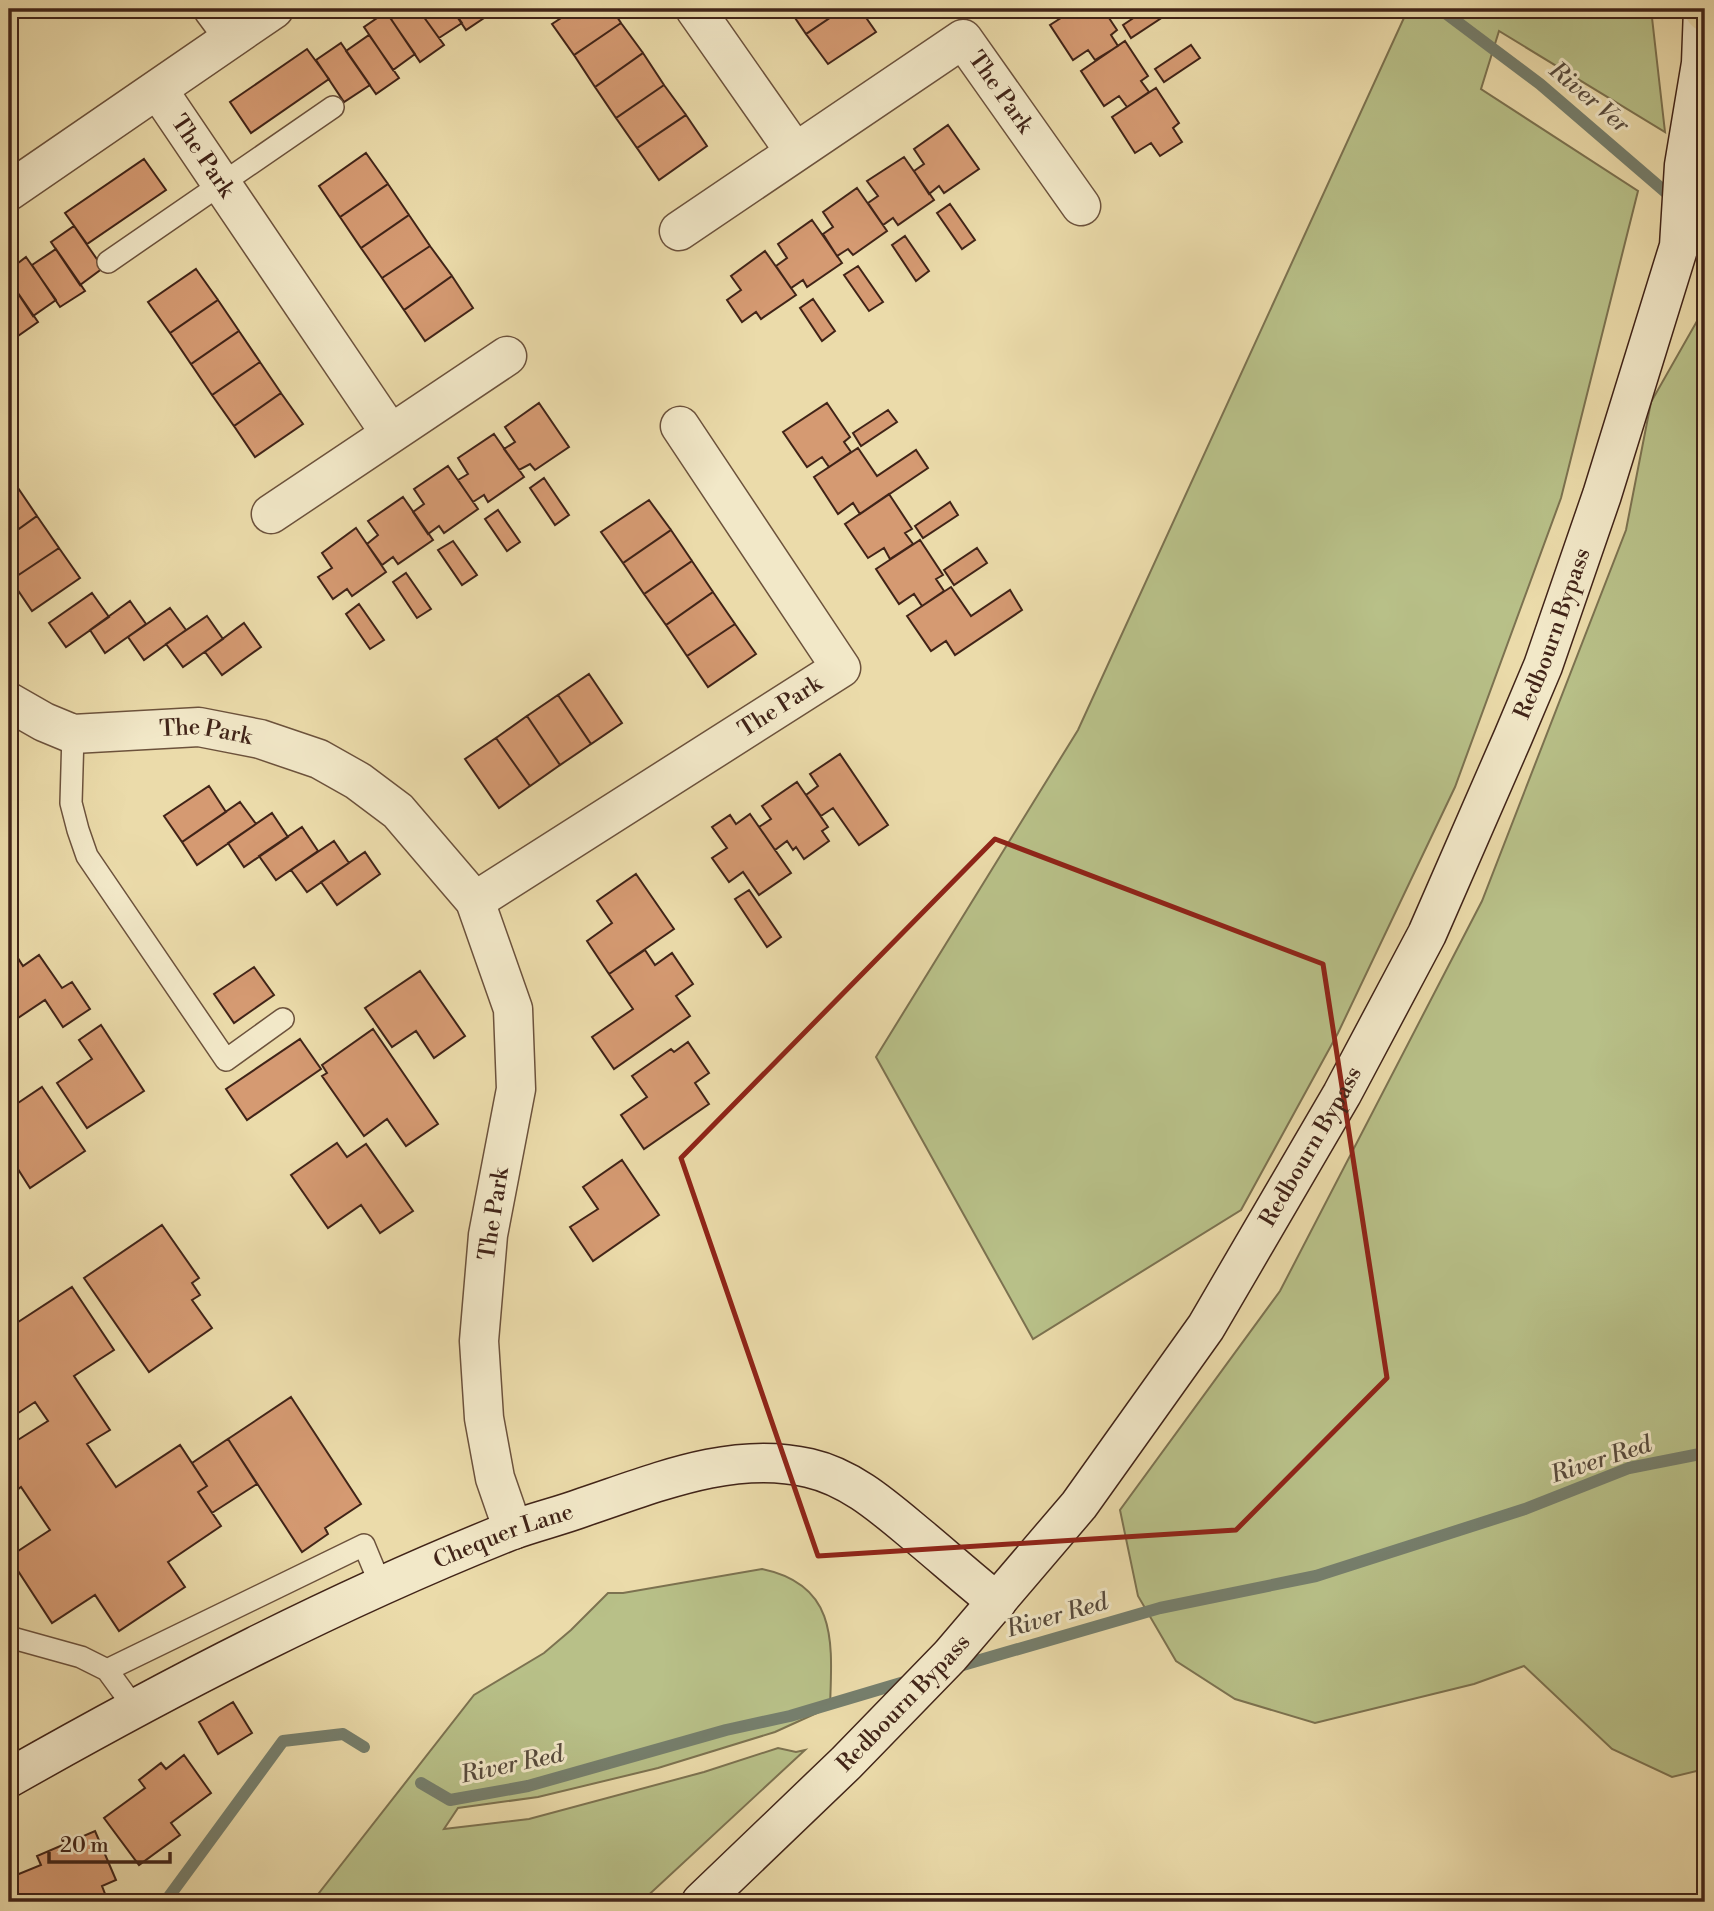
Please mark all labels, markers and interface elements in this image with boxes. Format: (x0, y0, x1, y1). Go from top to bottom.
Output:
street label: The Park (962, 46, 1040, 139)
water label: River Ver (1542, 55, 1636, 141)
street label: The Park (165, 110, 241, 204)
street label: Redbourn Bypass (1508, 544, 1597, 723)
street label: The Park (733, 669, 828, 744)
street label: The Park (159, 713, 256, 751)
street label: Redbourn Bypass (1254, 1062, 1368, 1232)
street label: The Park (473, 1165, 515, 1262)
water label: River Red (1546, 1429, 1657, 1491)
street label: Chequer Lane (429, 1498, 577, 1575)
water label: River Red (1002, 1587, 1113, 1645)
street label: Redbourn Bypass (831, 1629, 976, 1778)
water label: River Red (457, 1739, 568, 1791)
scale bar (49, 1820, 170, 1864)
text: 20 m (60, 1833, 109, 1859)

